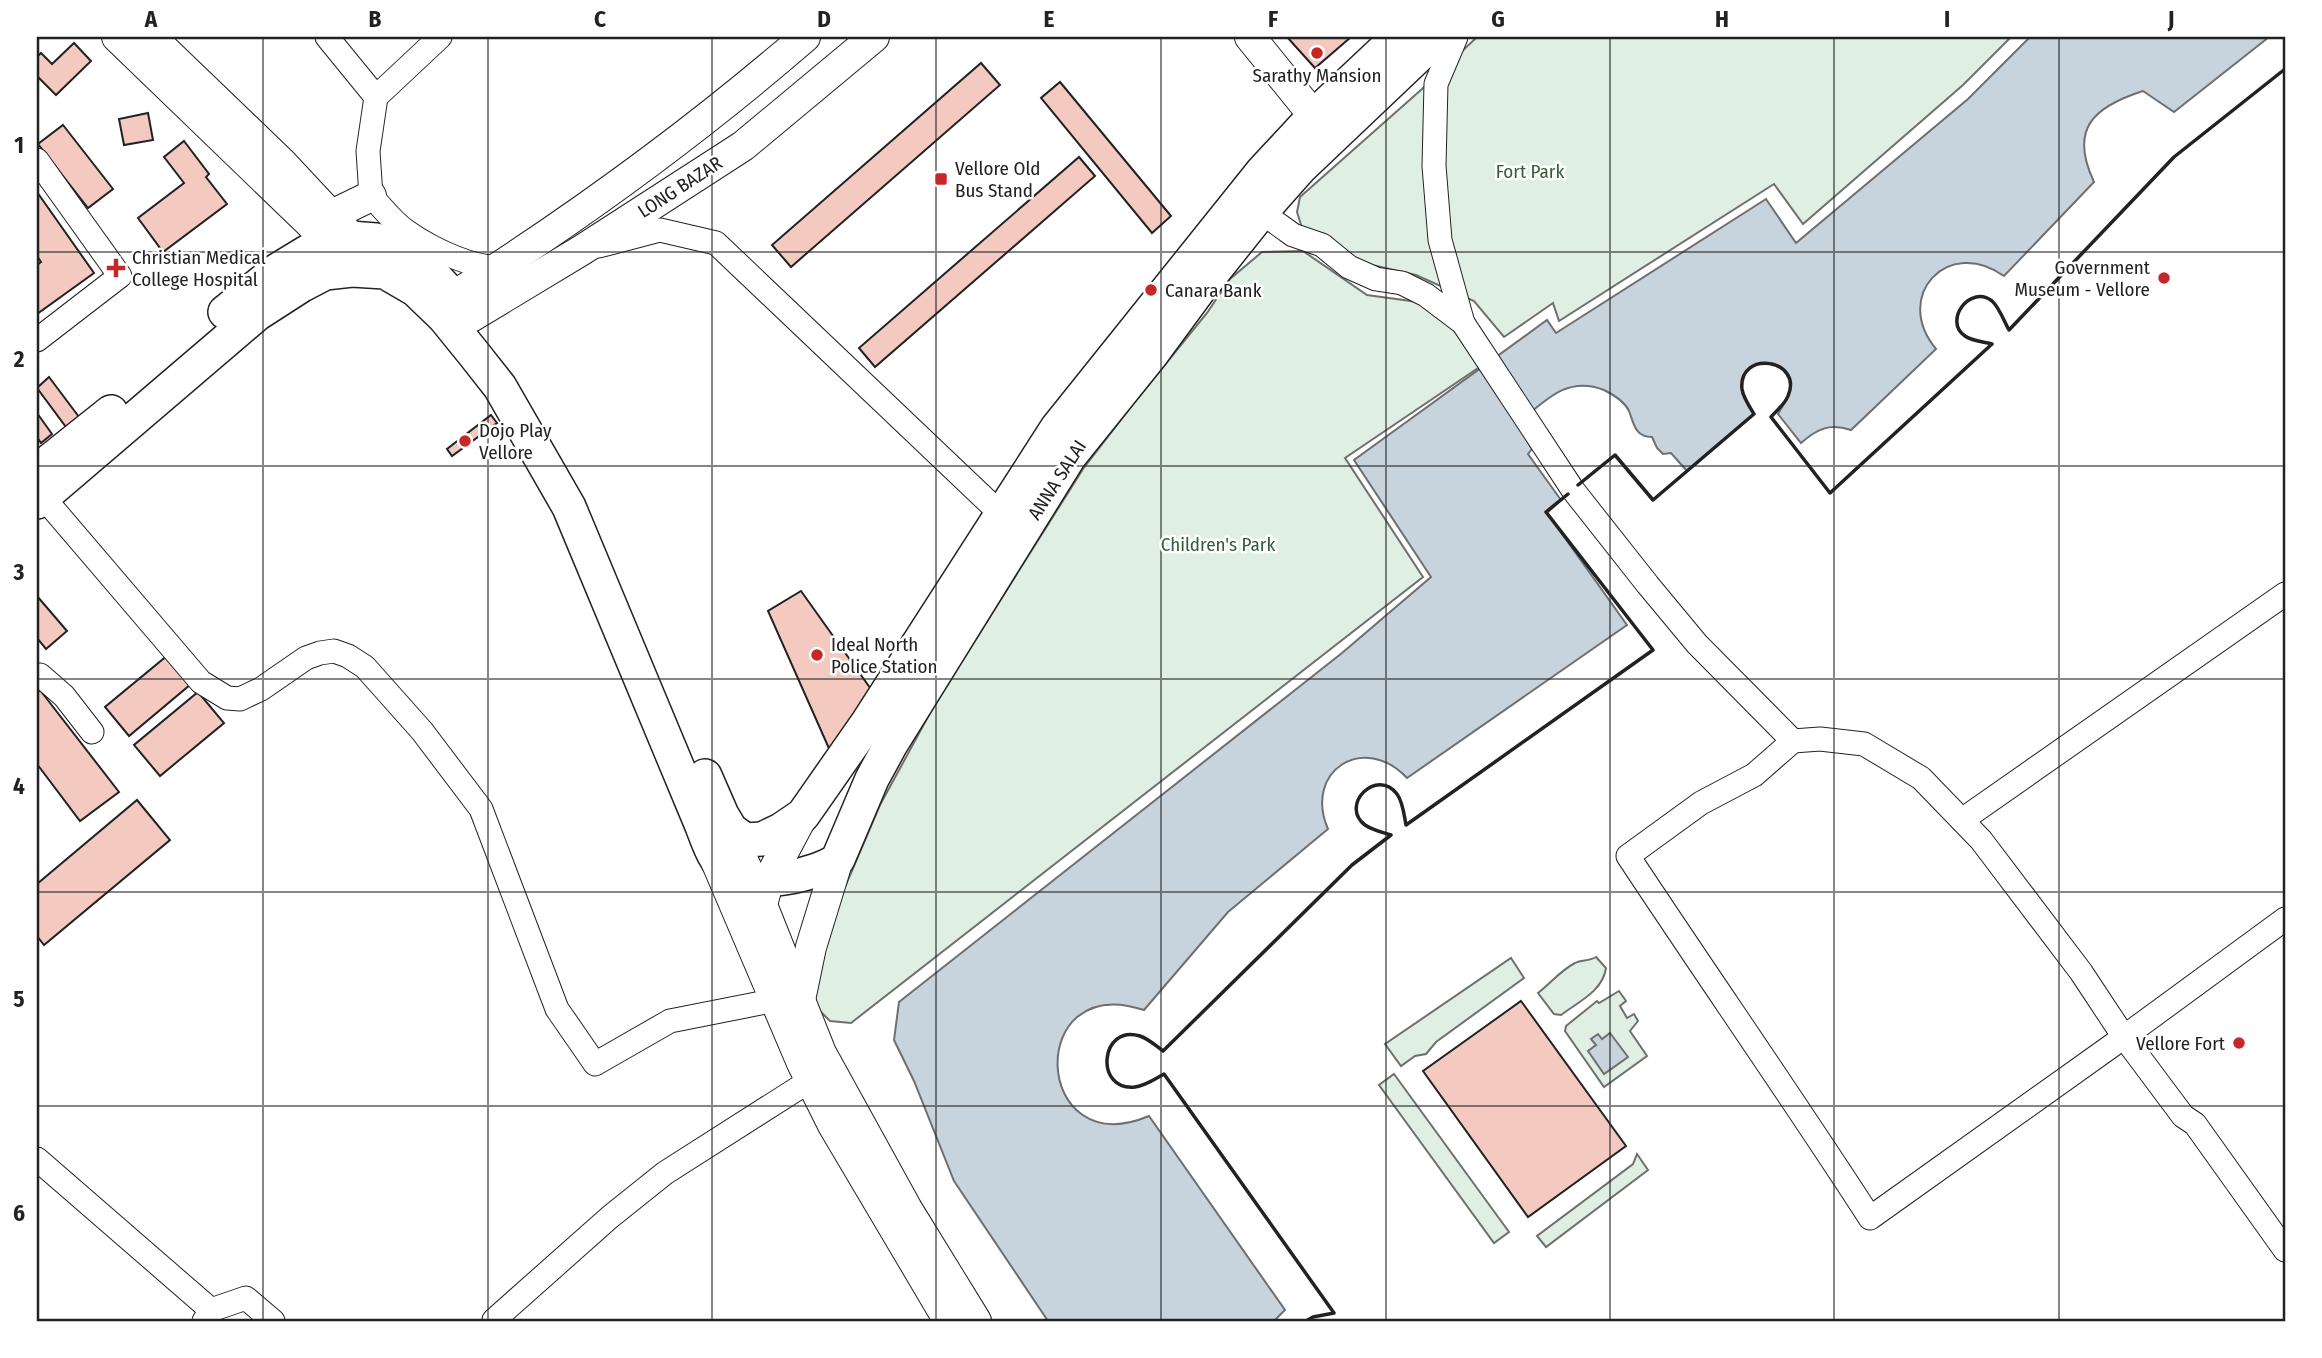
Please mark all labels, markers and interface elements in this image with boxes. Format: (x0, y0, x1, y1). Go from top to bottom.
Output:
text: A (144, 5, 158, 33)
text: B (369, 5, 382, 33)
text: C (594, 5, 606, 33)
text: D (817, 5, 831, 33)
text: E (1044, 5, 1055, 33)
text: F (1268, 5, 1278, 33)
text: G (1491, 5, 1505, 33)
text: H (1715, 5, 1729, 33)
text: I (1944, 5, 1950, 33)
text: J (2167, 5, 2174, 33)
marker: Sarathy Mansion (1309, 45, 1325, 61)
place label: Sarathy Mansion (1253, 64, 1381, 87)
text: 1 (14, 131, 24, 159)
street label: LONG BAZAR (633, 151, 727, 223)
place label: Vellore Old Bus Stand (955, 157, 1041, 202)
park label: Fort Park (1496, 160, 1564, 183)
marker: Vellore Old Bus Stand (933, 171, 949, 187)
place label: Christian Medical College Hospital (132, 246, 266, 291)
place label: Government Museum - Vellore (2015, 256, 2151, 301)
marker: Christian Medical College Hospital (106, 258, 126, 278)
marker: Government Museum - Vellore (2156, 270, 2172, 286)
place label: Canara Bank (1165, 279, 1262, 302)
marker: Canara Bank (1143, 282, 1159, 298)
text: 2 (13, 345, 25, 373)
place label: Dojo Play Vellore (479, 419, 552, 464)
marker: Dojo Play Vellore (457, 433, 473, 449)
street label: ANNA SALAI (1023, 436, 1091, 524)
park label: Children's Park (1161, 533, 1275, 556)
text: 3 (13, 558, 25, 586)
place label: Ideal North Police Station (831, 633, 938, 678)
marker: Ideal North Police Station (809, 647, 825, 663)
text: 4 (13, 772, 25, 800)
text: 5 (13, 985, 25, 1013)
place label: Vellore Fort (2136, 1032, 2226, 1055)
marker: Vellore Fort (2231, 1035, 2247, 1051)
text: 6 (13, 1199, 25, 1227)

